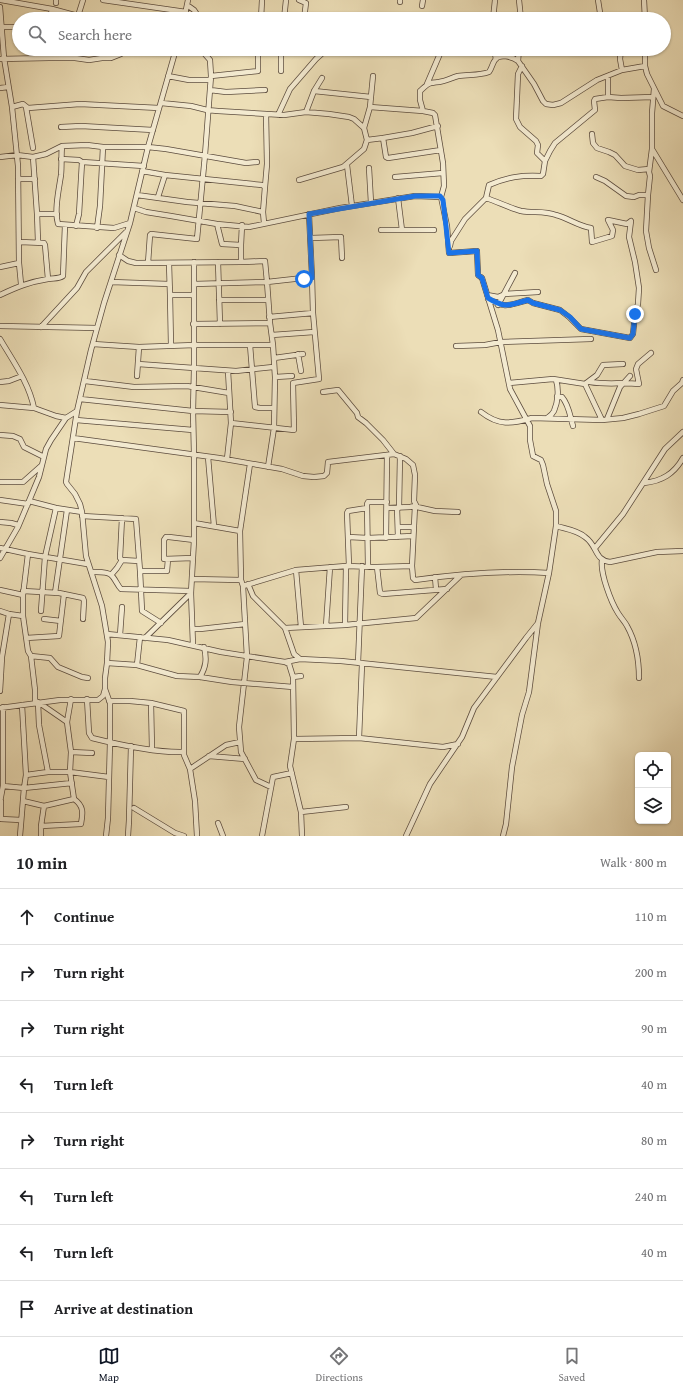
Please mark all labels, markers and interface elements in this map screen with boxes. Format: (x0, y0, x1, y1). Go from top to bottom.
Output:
search box (12, 12, 671, 56)
icon: search (26, 23, 48, 45)
text: Search here (58, 24, 132, 45)
route start (295, 270, 313, 288)
route end (626, 305, 644, 323)
map controls (635, 752, 671, 824)
button: locate (635, 752, 671, 788)
button: layers (635, 788, 671, 824)
text: 10 min (16, 850, 67, 875)
text: Walk · 800 m (600, 853, 667, 872)
icon: ahead (16, 906, 38, 928)
text: Continue (54, 906, 115, 927)
text: 110 m (635, 907, 667, 926)
icon: right (16, 962, 38, 984)
text: Turn right (54, 962, 125, 983)
text: 200 m (635, 963, 667, 982)
icon: right (16, 1018, 38, 1040)
text: Turn right (54, 1018, 125, 1039)
text: 90 m (641, 1019, 667, 1038)
icon: left (16, 1074, 38, 1096)
text: Turn left (54, 1074, 113, 1095)
text: 40 m (641, 1075, 667, 1094)
icon: right (16, 1130, 38, 1152)
text: Turn right (54, 1130, 125, 1151)
text: 80 m (641, 1131, 667, 1150)
icon: left (16, 1186, 38, 1208)
text: Turn left (54, 1186, 113, 1207)
text: 240 m (635, 1187, 667, 1206)
icon: left (16, 1242, 38, 1264)
text: Turn left (54, 1242, 113, 1263)
text: 40 m (641, 1243, 667, 1262)
icon: arrive (16, 1298, 38, 1320)
text: Arrive at destination (54, 1298, 193, 1319)
tab: Map (98, 1345, 120, 1385)
tab: Directions (316, 1345, 363, 1385)
tab: Saved (558, 1345, 585, 1385)

